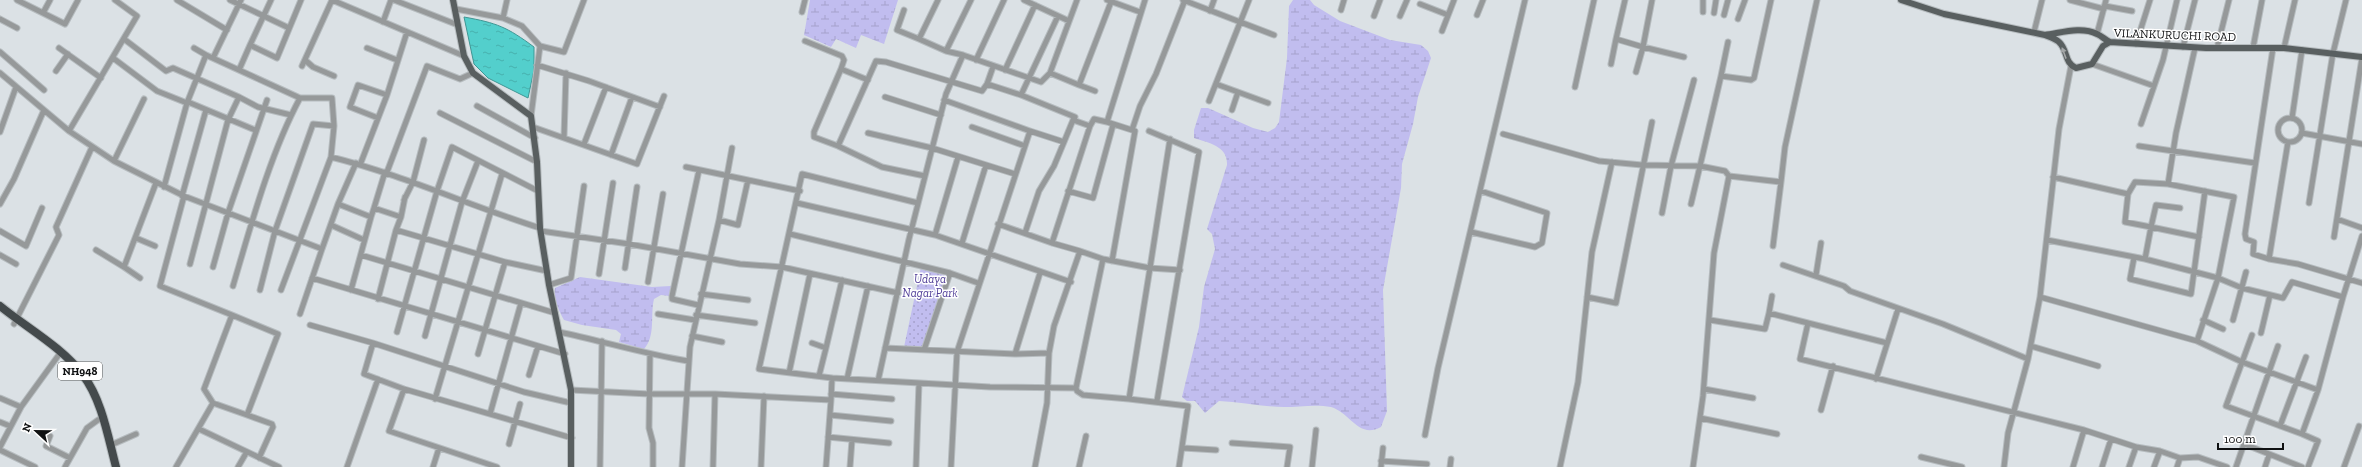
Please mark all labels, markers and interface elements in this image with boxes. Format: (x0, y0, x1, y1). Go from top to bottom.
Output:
street label: VILANKURUCHI ROAD (2113, 26, 2236, 44)
one-way arrow (2061, 46, 2067, 58)
park label: Udaya Nagar Park (902, 272, 958, 300)
road number: NH948 (58, 362, 102, 380)
north arrow (16, 411, 56, 451)
text: N (20, 421, 35, 434)
scale bar (2218, 425, 2283, 451)
text: 100 m (2224, 432, 2256, 446)

